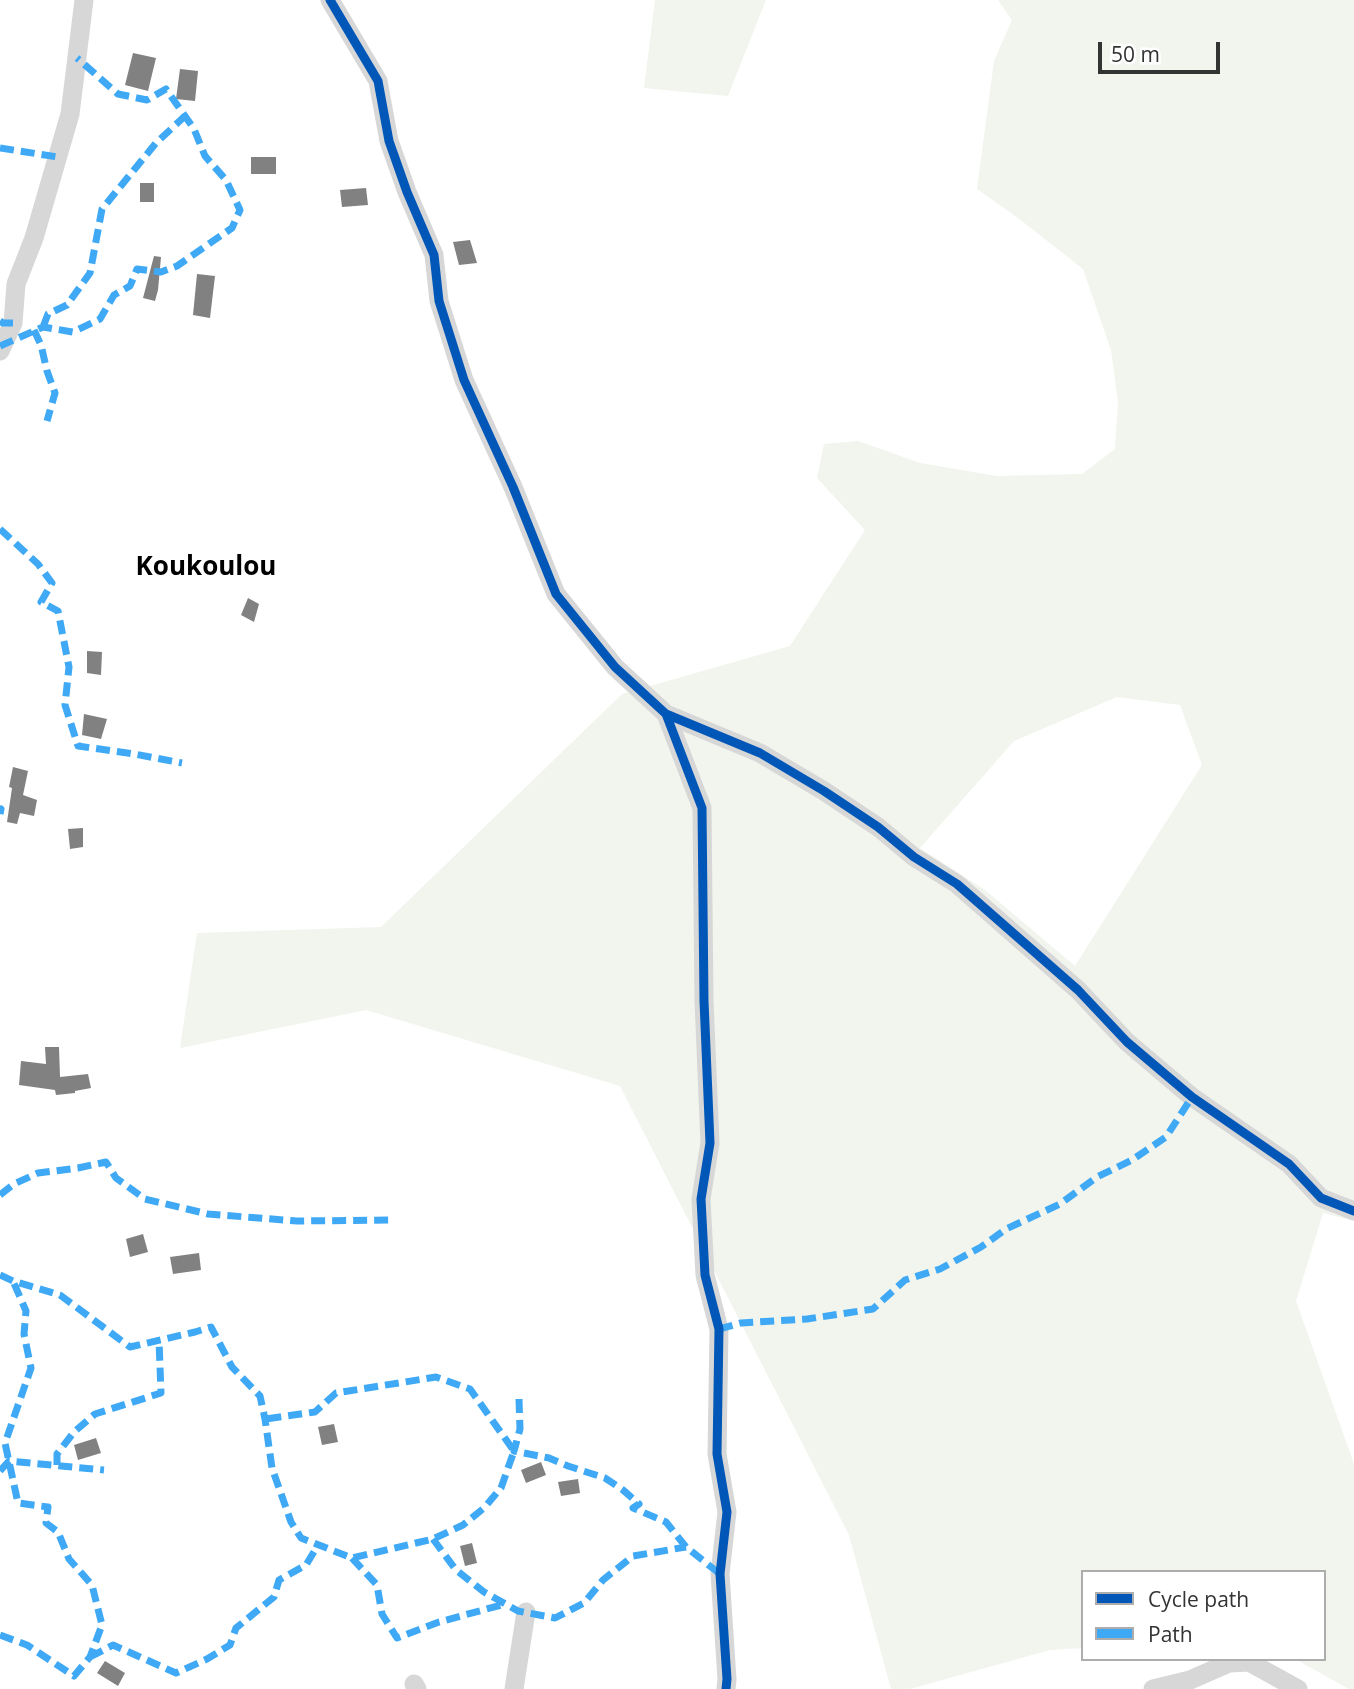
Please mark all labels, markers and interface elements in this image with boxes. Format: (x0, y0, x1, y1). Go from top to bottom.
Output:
scale bar (1102, 28, 1224, 72)
text: 50 m (1111, 40, 1160, 68)
district label: Koukoulou (136, 552, 276, 584)
legend (1081, 1570, 1326, 1661)
text: Cycle path (1148, 1585, 1249, 1613)
text: Path (1148, 1620, 1193, 1648)

